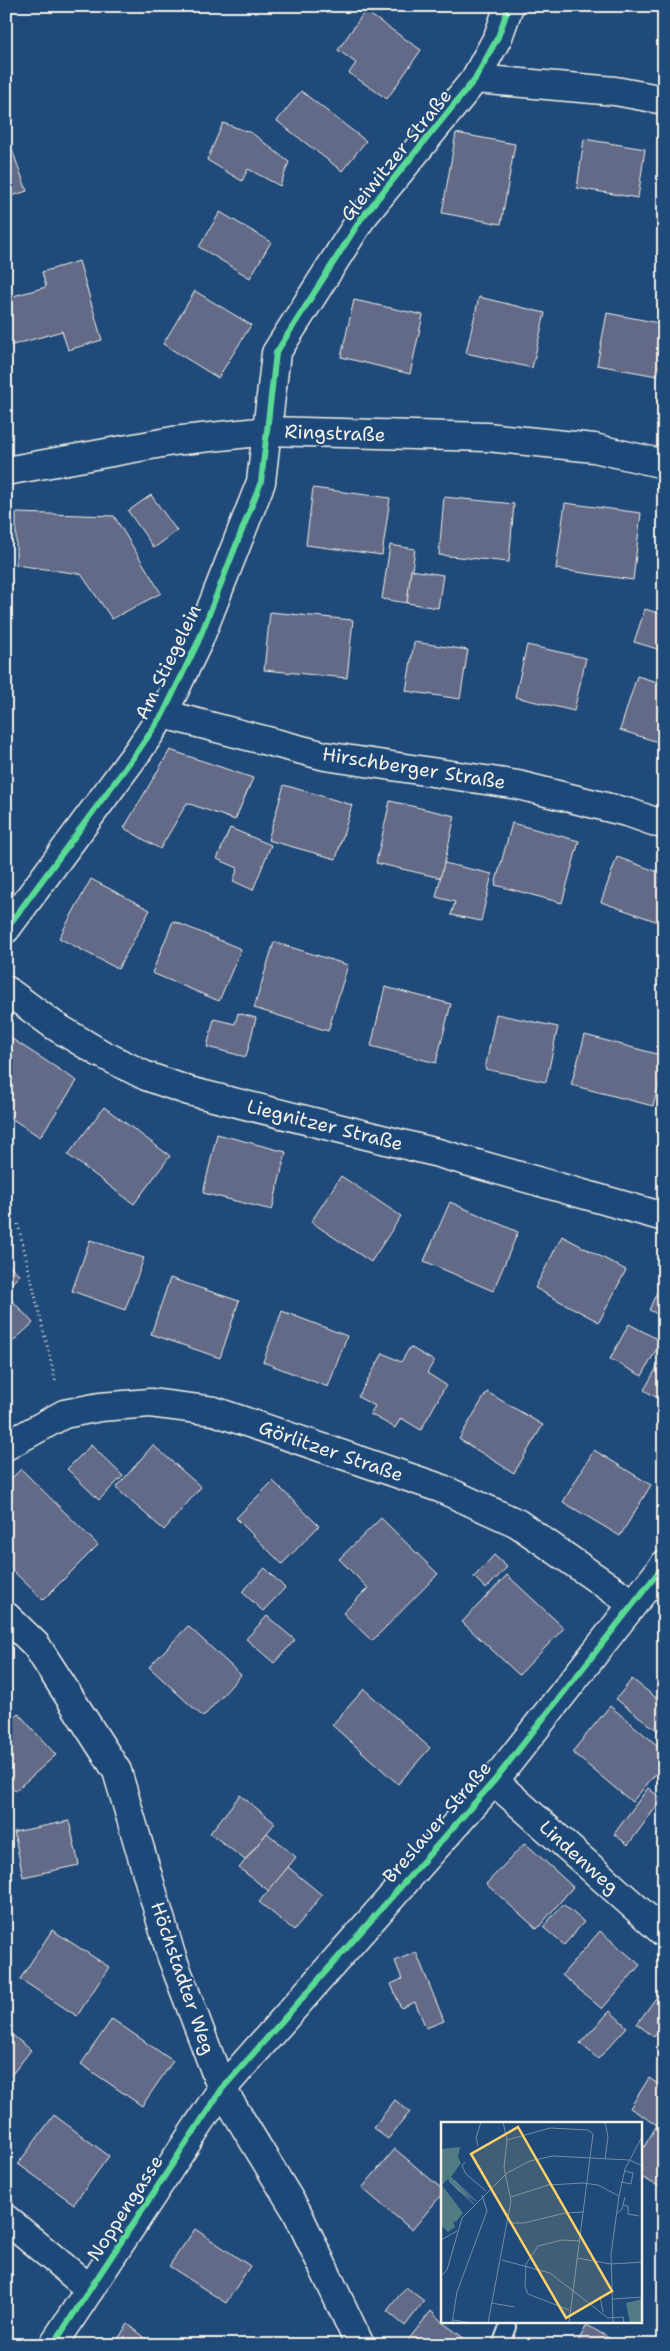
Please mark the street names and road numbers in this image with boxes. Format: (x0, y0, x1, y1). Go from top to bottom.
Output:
street label: Gleiwitzer Straße (335, 84, 457, 226)
street label: Ringstraße (284, 419, 386, 447)
street label: Am Stiegelein (129, 600, 207, 724)
street label: Hirschberger Straße (321, 741, 507, 795)
street label: Liegnitzer Straße (244, 1094, 406, 1156)
street label: Görlitzer Straße (256, 1415, 406, 1487)
street label: Breslauer Straße (377, 1756, 497, 1888)
street label: Lindenweg (534, 1815, 624, 1899)
street label: Höchstadter Weg (145, 1898, 221, 2058)
street label: Noppengasse (81, 2150, 169, 2266)

